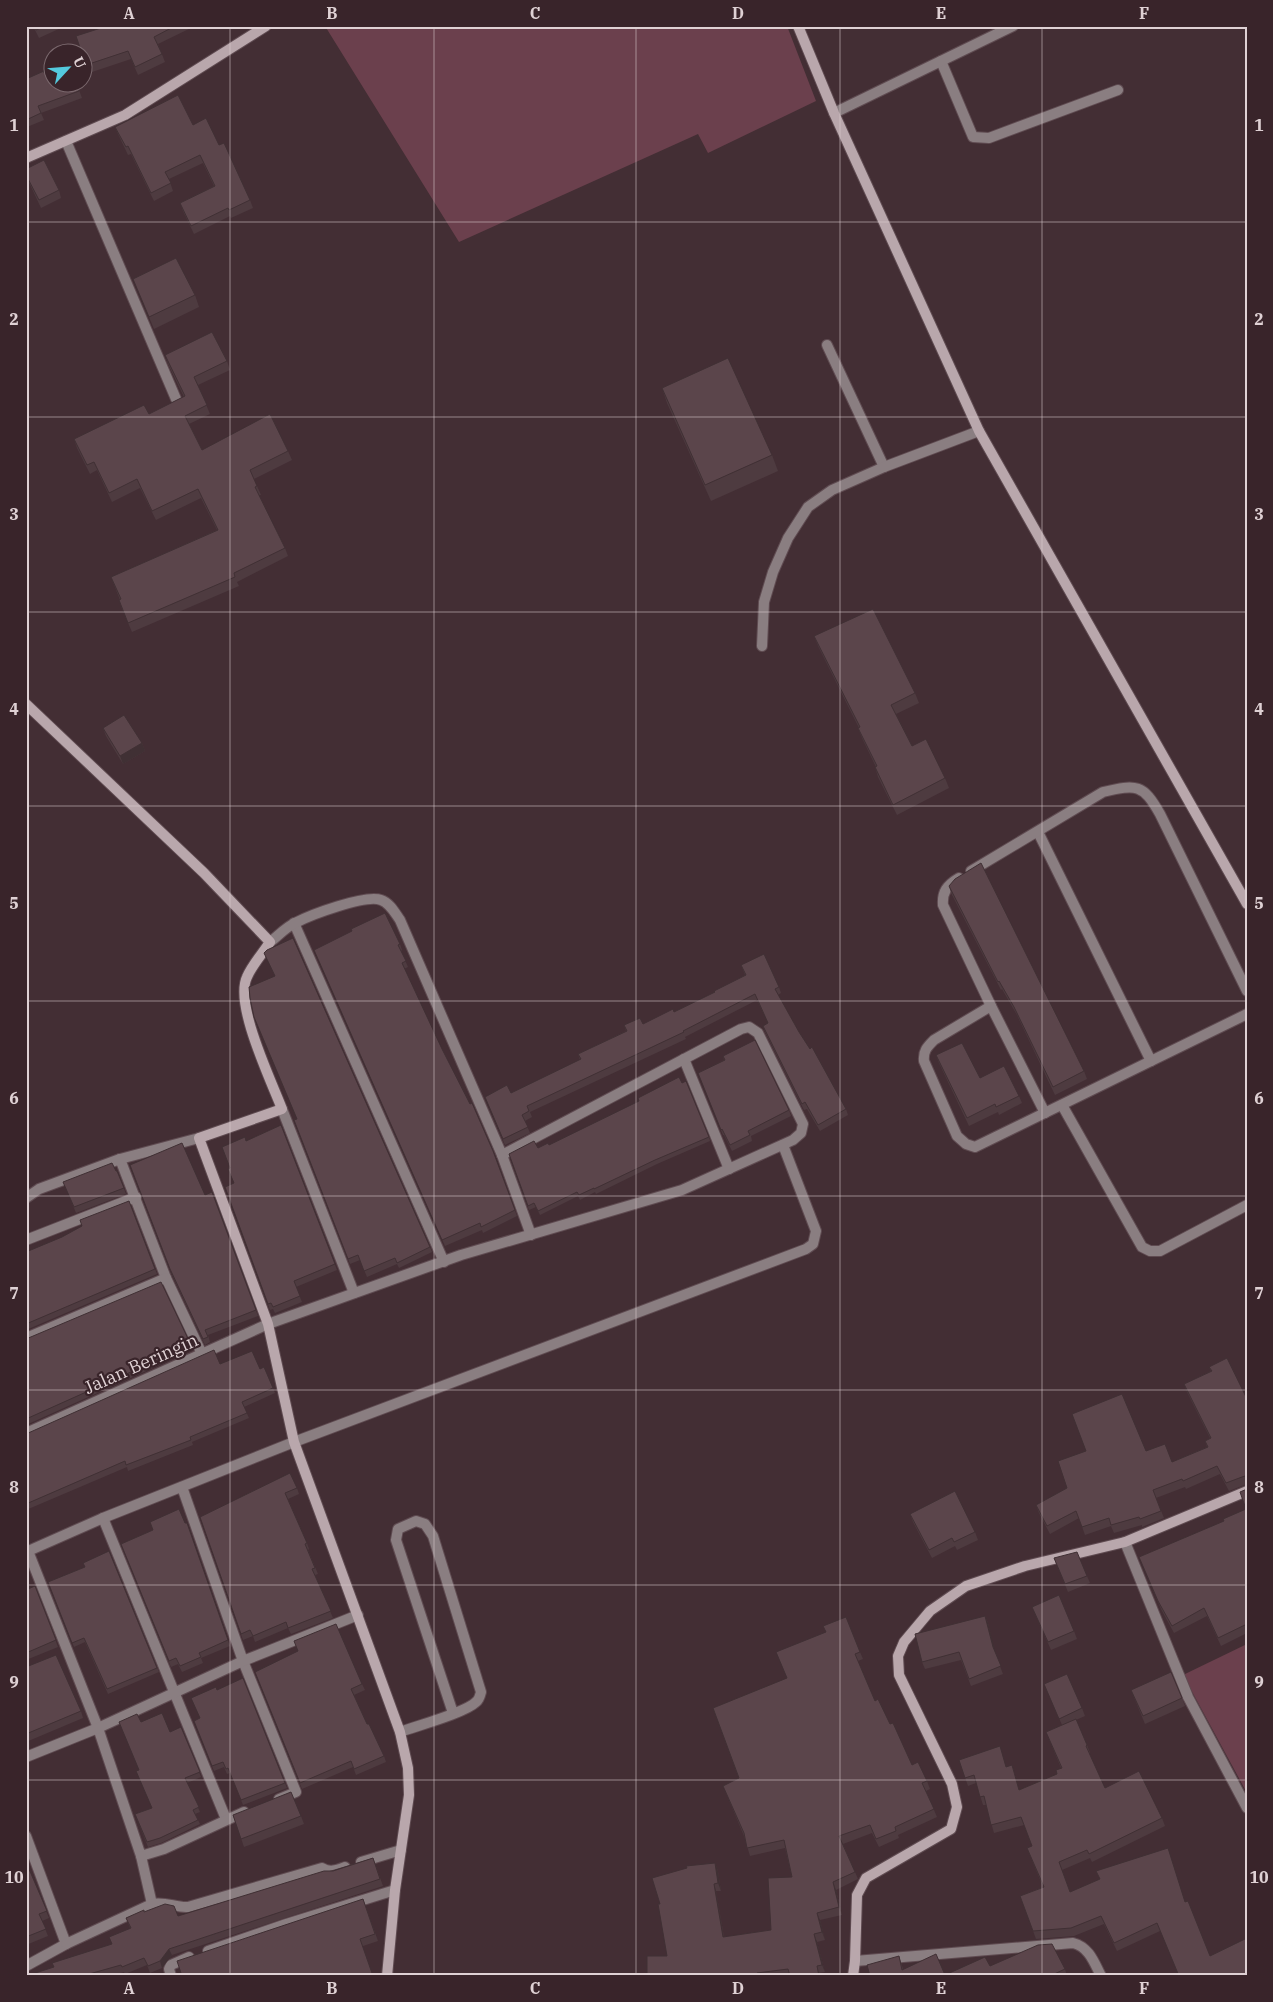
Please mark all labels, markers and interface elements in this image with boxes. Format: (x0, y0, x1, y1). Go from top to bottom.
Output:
text: A (123, 3, 135, 23)
text: B (326, 3, 338, 23)
text: C (530, 3, 540, 23)
text: D (732, 3, 744, 23)
text: E (936, 3, 946, 23)
text: F (1139, 3, 1149, 23)
north arrow (42, 42, 92, 92)
text: U (69, 54, 90, 71)
text: 1 (9, 115, 19, 135)
text: 1 (1254, 115, 1264, 135)
text: 2 (9, 309, 19, 329)
text: 2 (1254, 309, 1264, 329)
text: 3 (9, 504, 19, 524)
text: 3 (1254, 504, 1264, 524)
text: 4 (9, 699, 19, 719)
text: 4 (1254, 699, 1264, 719)
text: 5 (9, 893, 19, 913)
text: 5 (1254, 893, 1264, 913)
text: 6 (9, 1088, 19, 1108)
text: 6 (1254, 1088, 1264, 1108)
text: 7 (9, 1283, 19, 1303)
text: 7 (1254, 1283, 1264, 1303)
street label: Jalan Beringin (80, 1328, 202, 1399)
text: 8 (9, 1477, 19, 1497)
text: 8 (1254, 1477, 1264, 1497)
text: 9 (9, 1672, 19, 1692)
text: 9 (1254, 1672, 1264, 1692)
text: 10 (4, 1867, 24, 1887)
text: 10 (1249, 1867, 1269, 1887)
text: A (123, 1978, 135, 1998)
text: B (326, 1978, 338, 1998)
text: C (530, 1978, 540, 1998)
text: D (732, 1978, 744, 1998)
text: E (936, 1978, 946, 1998)
text: F (1139, 1978, 1149, 1998)

